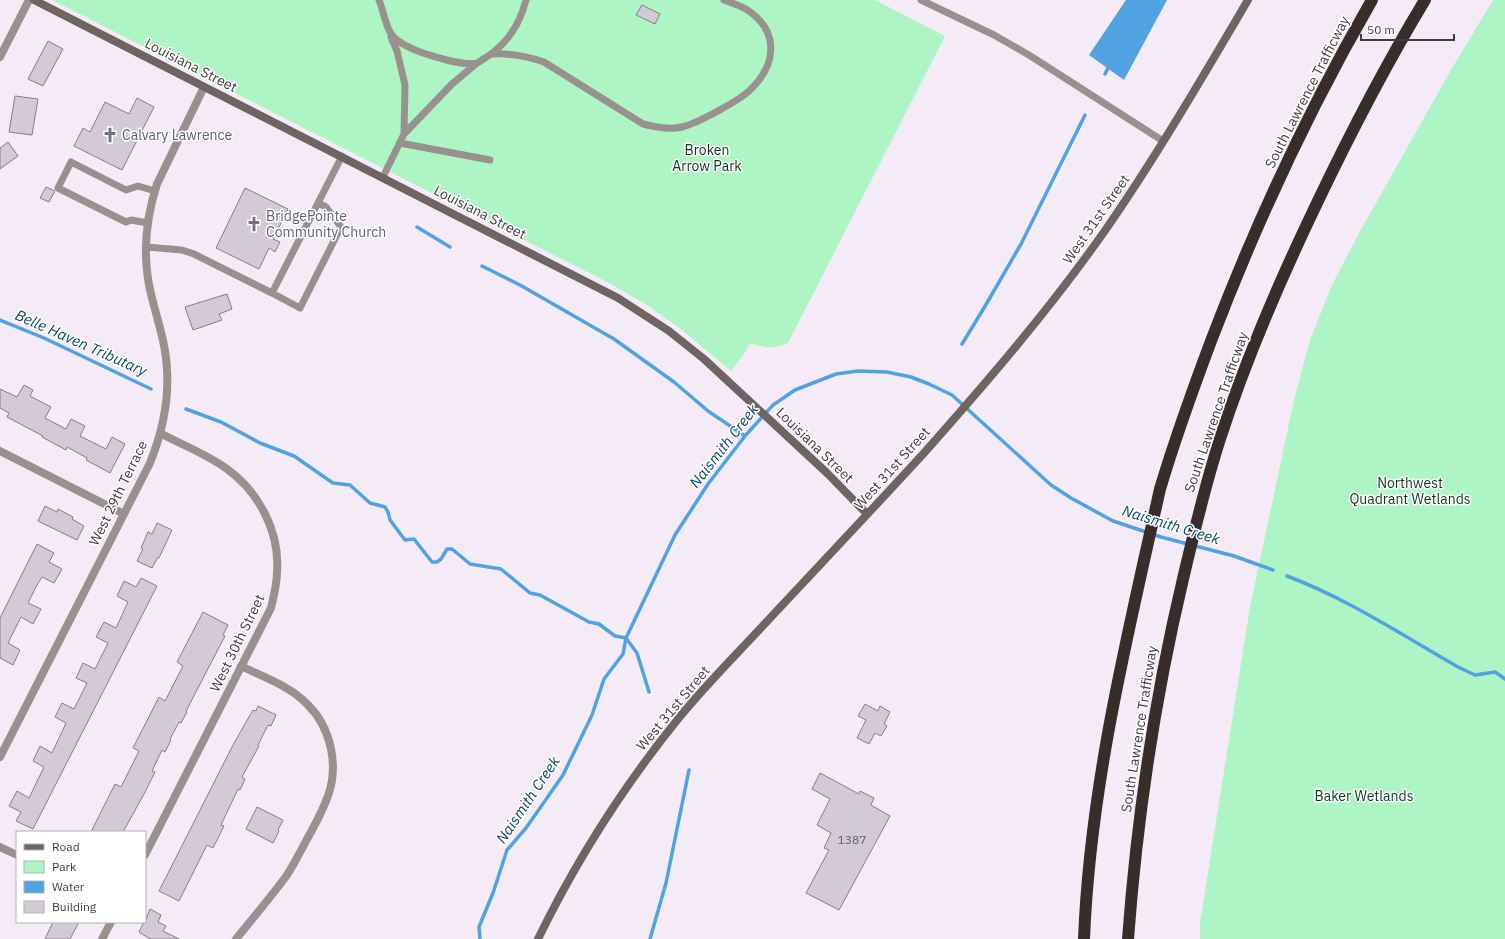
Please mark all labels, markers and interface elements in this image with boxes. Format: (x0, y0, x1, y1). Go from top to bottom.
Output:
street label: South Lawrence Trafficway (1261, 13, 1353, 171)
scale bar (1361, 16, 1454, 42)
text: 50 m (1367, 22, 1395, 37)
street label: Louisiana Street (142, 34, 240, 96)
church icon: Calvary Lawrence (101, 126, 119, 144)
place label: Calvary Lawrence (122, 126, 232, 144)
park label: Broken Arrow Park (672, 141, 742, 175)
street label: West 31st Street (1059, 171, 1134, 267)
street label: Louisiana Street (431, 181, 529, 243)
place label: BridgePointe Community Church (266, 207, 386, 241)
church icon: BridgePointe Community Church (245, 215, 263, 233)
water label: Belle Haven Tributary (12, 305, 151, 380)
street label: South Lawrence Trafficway (1180, 329, 1252, 495)
water label: Naismith Creek (685, 400, 762, 491)
street label: Louisiana Street (772, 403, 858, 487)
street label: West 31st Street (850, 423, 934, 513)
street label: West 29th Terrace (85, 437, 151, 549)
park label: Northwest Quadrant Wetlands (1349, 474, 1471, 508)
water label: Naismith Creek (1120, 501, 1222, 548)
street label: West 30th Street (206, 591, 268, 695)
street label: South Lawrence Trafficway (1117, 644, 1161, 814)
street label: West 31st Street (632, 662, 714, 754)
water label: Naismith Creek (491, 752, 564, 847)
park label: Baker Wetlands (1315, 787, 1414, 805)
legend (16, 831, 146, 923)
house number: 1387 (838, 832, 866, 847)
text: Road (52, 839, 80, 854)
text: Park (52, 859, 77, 874)
text: Water (52, 879, 85, 894)
text: Building (52, 899, 97, 914)

